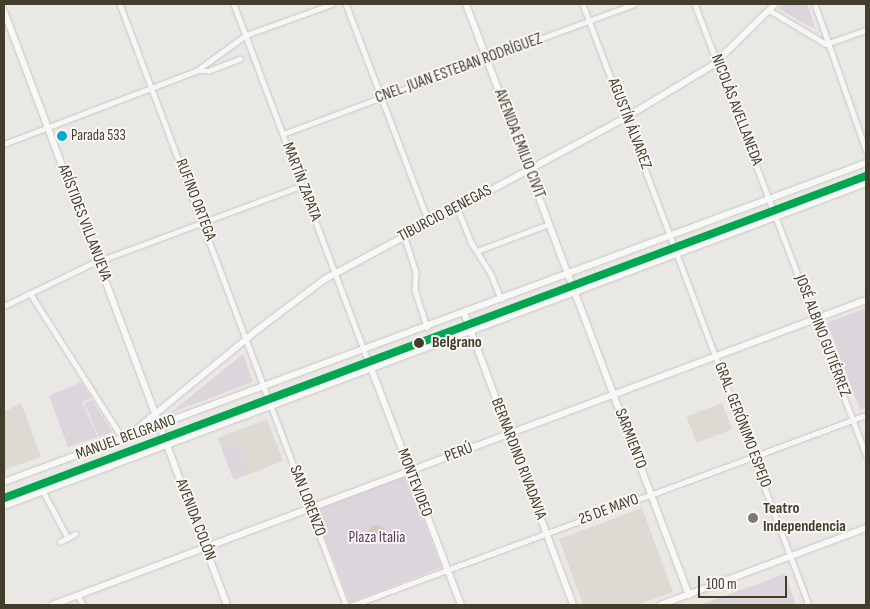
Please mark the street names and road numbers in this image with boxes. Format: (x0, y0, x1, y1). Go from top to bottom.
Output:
street label: CNEL. JUAN ESTEBAN RODRÍGUEZ (373, 30, 545, 108)
street label: NICOLÁS AVELLANEDA (706, 52, 766, 168)
street label: AGUSTÍN ÁLVAREZ (603, 76, 655, 172)
street label: AVENIDA EMILIO CIVIT (489, 87, 549, 201)
street label: MARTÍN ZAPATA (277, 140, 325, 224)
street label: RUFINO ORTEGA (171, 156, 219, 244)
street label: ARÍSTIDES VILLANUEVA (53, 162, 115, 284)
street label: TIBURCIO BENEGAS (395, 181, 495, 247)
street label: JOSÉ ALBINO GUTIÉRREZ (790, 272, 854, 400)
street label: GRAL. GERÓNIMO ESPEJO (709, 360, 775, 490)
street label: BERNARDINO RIVADAVIA (486, 395, 550, 523)
street label: SARMIENTO (610, 406, 650, 472)
street label: MANUEL BELGRANO (73, 411, 179, 465)
street label: PERÚ (442, 439, 476, 467)
street label: MONTEVIDEO (392, 446, 436, 520)
street label: SAN LORENZO (285, 463, 329, 539)
street label: AVENIDA COLÓN (171, 476, 219, 564)
street label: 25 DE MAYO (576, 490, 642, 530)

